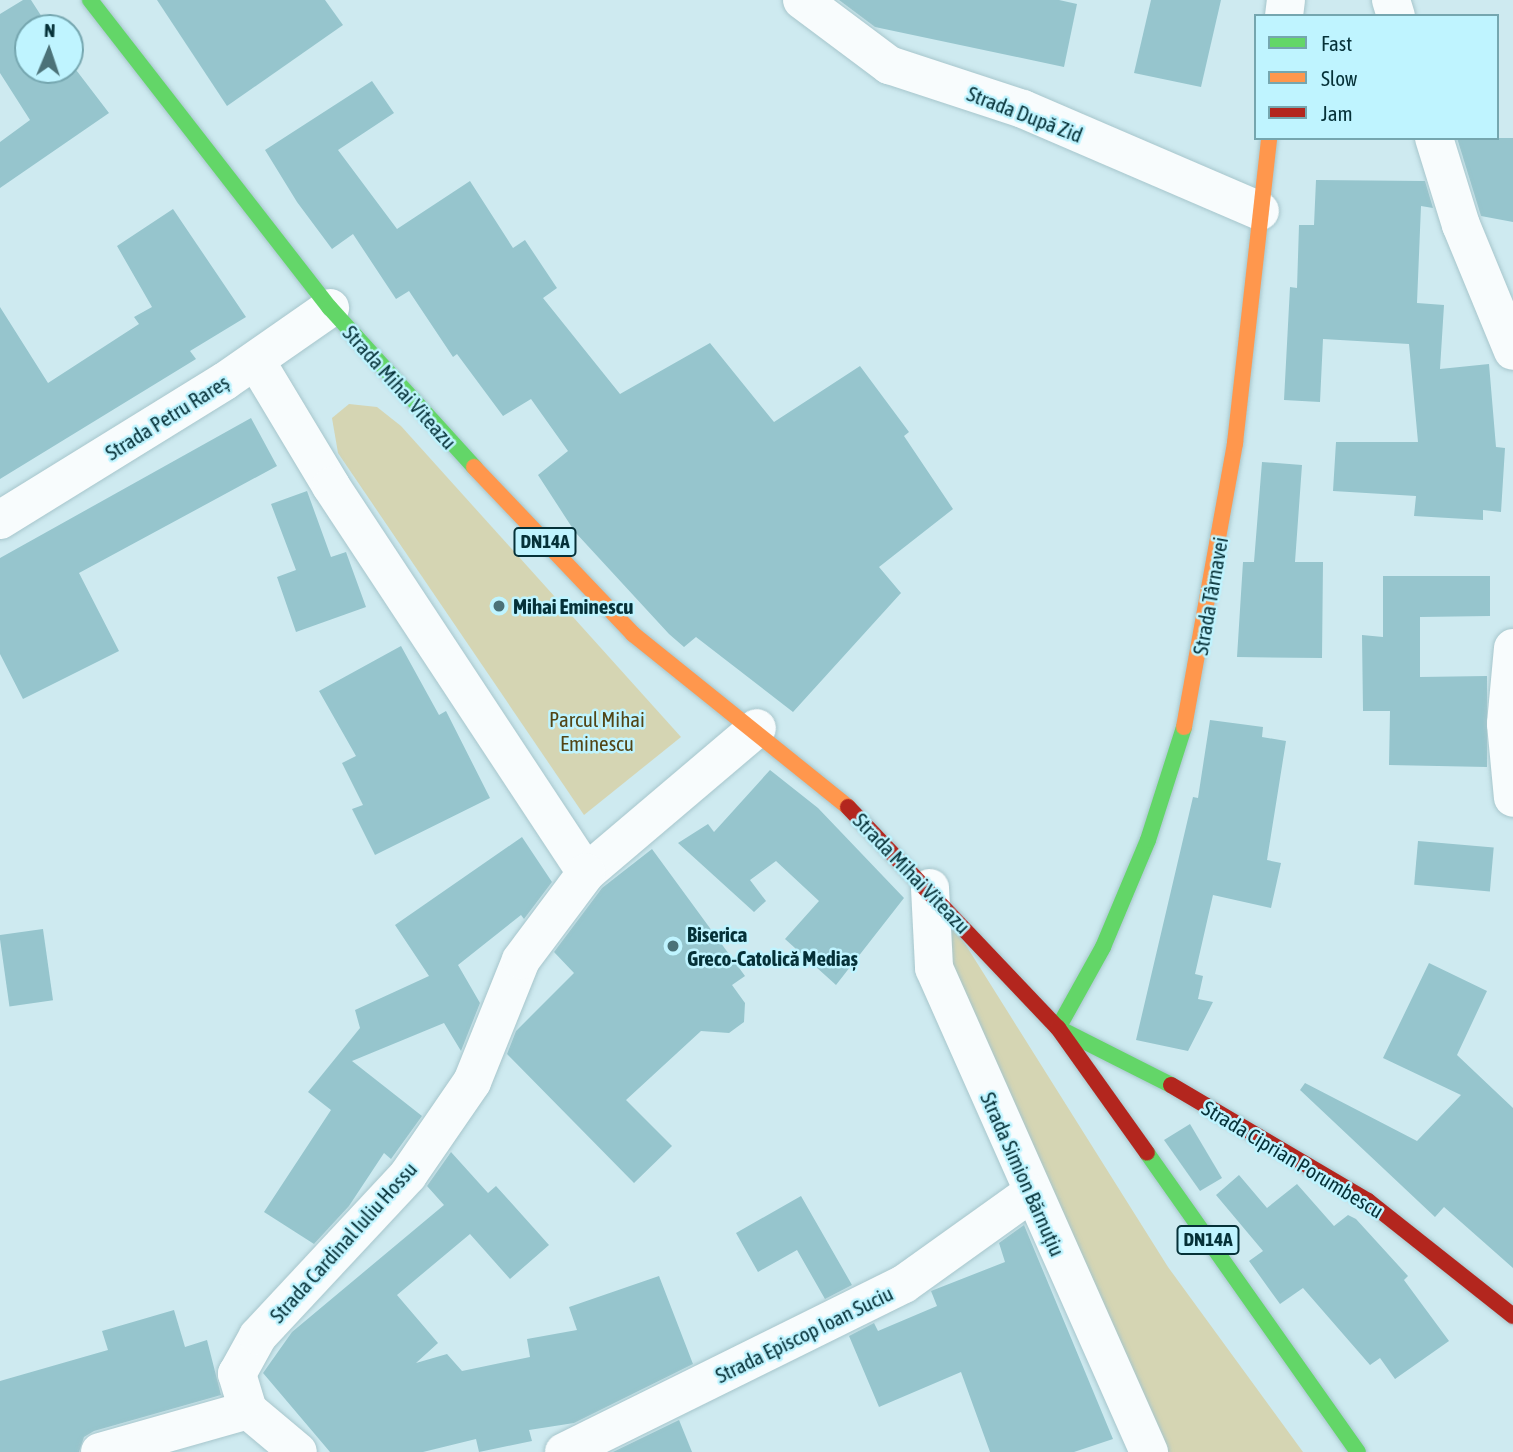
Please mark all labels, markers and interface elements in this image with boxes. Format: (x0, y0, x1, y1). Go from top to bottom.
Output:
north arrow (14, 14, 84, 84)
legend (1254, 14, 1499, 140)
text: N (44, 19, 56, 41)
text: Fast (1321, 31, 1352, 55)
text: Slow (1321, 66, 1357, 90)
street label: Strada După Zid (964, 80, 1086, 148)
text: Jam (1321, 101, 1353, 125)
street label: Strada Mihai Viteazu (338, 320, 462, 454)
street label: Strada Petru Rareș (100, 369, 234, 465)
road number: DN14A (512, 526, 578, 558)
street label: Strada Târnavei (1187, 535, 1233, 657)
place label: Mihai Eminescu (513, 593, 633, 619)
marker: Mihai Eminescu (491, 598, 507, 614)
park label: Parcul Mihai Eminescu (549, 706, 645, 756)
street label: Strada Mihai Viteazu (848, 808, 976, 938)
place label: Biserica Greco-Catolică Mediaș (687, 921, 858, 971)
marker: Biserica Greco-Catolică Mediaș (665, 938, 681, 954)
street label: Strada Simion Bărnuțiu (976, 1088, 1070, 1260)
street label: Strada Ciprian Porumbescu (1198, 1095, 1388, 1223)
street label: Strada Cardinal Iuliu Hossu (264, 1156, 422, 1328)
road number: DN14A (1175, 1224, 1241, 1256)
street label: Strada Episcop Ioan Suciu (711, 1280, 897, 1388)

